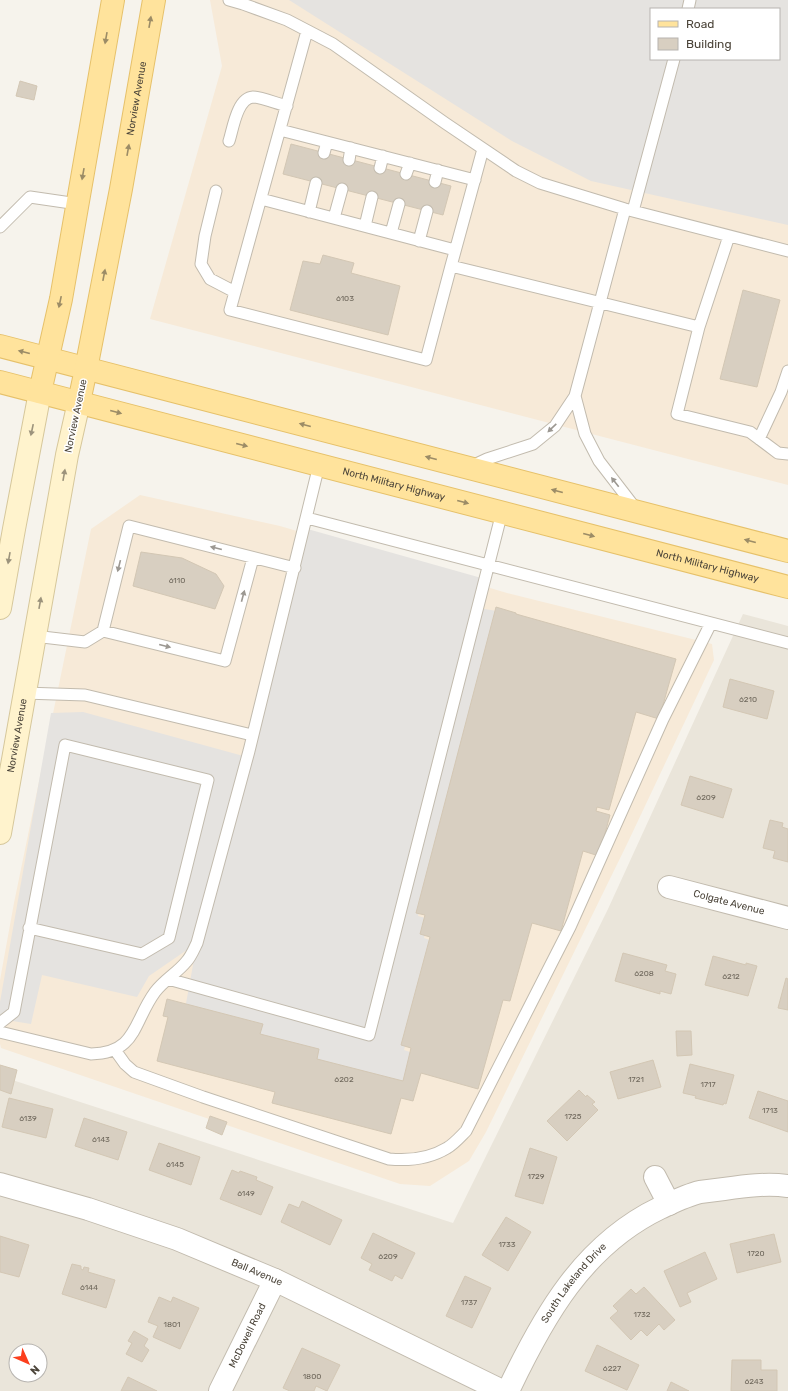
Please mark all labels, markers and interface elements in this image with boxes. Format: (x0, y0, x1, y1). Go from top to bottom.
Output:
legend (650, 8, 780, 60)
one-way arrow (147, 16, 153, 28)
text: Road (686, 17, 714, 31)
one-way arrow (103, 32, 109, 45)
text: Building (686, 37, 732, 51)
street label: Norview Avenue (124, 60, 149, 136)
one-way arrow (125, 144, 131, 156)
one-way arrow (80, 168, 86, 180)
one-way arrow (102, 269, 108, 281)
house number: 6103 (336, 294, 354, 303)
one-way arrow (57, 296, 63, 309)
one-way arrow (18, 349, 30, 355)
street label: Norview Avenue (62, 378, 90, 454)
one-way arrow (111, 409, 123, 415)
one-way arrow (299, 422, 311, 428)
one-way arrow (547, 423, 557, 433)
one-way arrow (29, 424, 35, 437)
one-way arrow (236, 442, 248, 448)
one-way arrow (425, 455, 437, 461)
street label: North Military Highway (341, 465, 447, 504)
one-way arrow (61, 469, 67, 481)
one-way arrow (610, 476, 619, 487)
one-way arrow (551, 487, 563, 493)
one-way arrow (457, 499, 469, 505)
one-way arrow (583, 532, 595, 538)
one-way arrow (744, 538, 756, 544)
one-way arrow (209, 545, 221, 551)
street label: North Military Highway (655, 547, 761, 585)
one-way arrow (5, 552, 11, 564)
one-way arrow (116, 560, 122, 572)
house number: 6110 (169, 576, 185, 585)
one-way arrow (240, 589, 246, 601)
one-way arrow (38, 597, 44, 609)
one-way arrow (159, 643, 171, 649)
house number: 6210 (739, 695, 757, 704)
street label: Norview Avenue (5, 697, 30, 773)
house number: 6209 (696, 793, 716, 802)
street label: Colgate Avenue (692, 888, 766, 918)
house number: 6208 (634, 969, 654, 978)
house number: 6212 (722, 972, 740, 981)
house number: 6202 (334, 1075, 354, 1084)
house number: 1721 (628, 1075, 644, 1084)
house number: 1717 (700, 1080, 716, 1089)
house number: 1713 (762, 1106, 778, 1115)
house number: 1725 (565, 1112, 582, 1121)
house number: 6139 (19, 1114, 37, 1123)
house number: 6143 (92, 1135, 110, 1144)
house number: 6145 (166, 1160, 184, 1169)
house number: 1729 (528, 1172, 545, 1181)
house number: 6149 (237, 1189, 255, 1198)
house number: 1733 (498, 1240, 516, 1249)
street label: South Lakeland Drive (539, 1240, 609, 1325)
house number: 1720 (747, 1249, 765, 1258)
house number: 6209 (378, 1252, 398, 1261)
street label: Ball Avenue (230, 1256, 285, 1289)
house number: 6144 (80, 1283, 98, 1292)
house number: 1737 (461, 1298, 477, 1307)
street label: McDowell Road (226, 1301, 269, 1370)
house number: 1732 (633, 1310, 651, 1319)
house number: 1801 (163, 1320, 181, 1329)
north arrow (8, 1343, 48, 1383)
text: N (27, 1362, 42, 1377)
house number: 6227 (603, 1364, 621, 1373)
house number: 1800 (303, 1372, 321, 1381)
house number: 6243 (744, 1377, 764, 1386)

